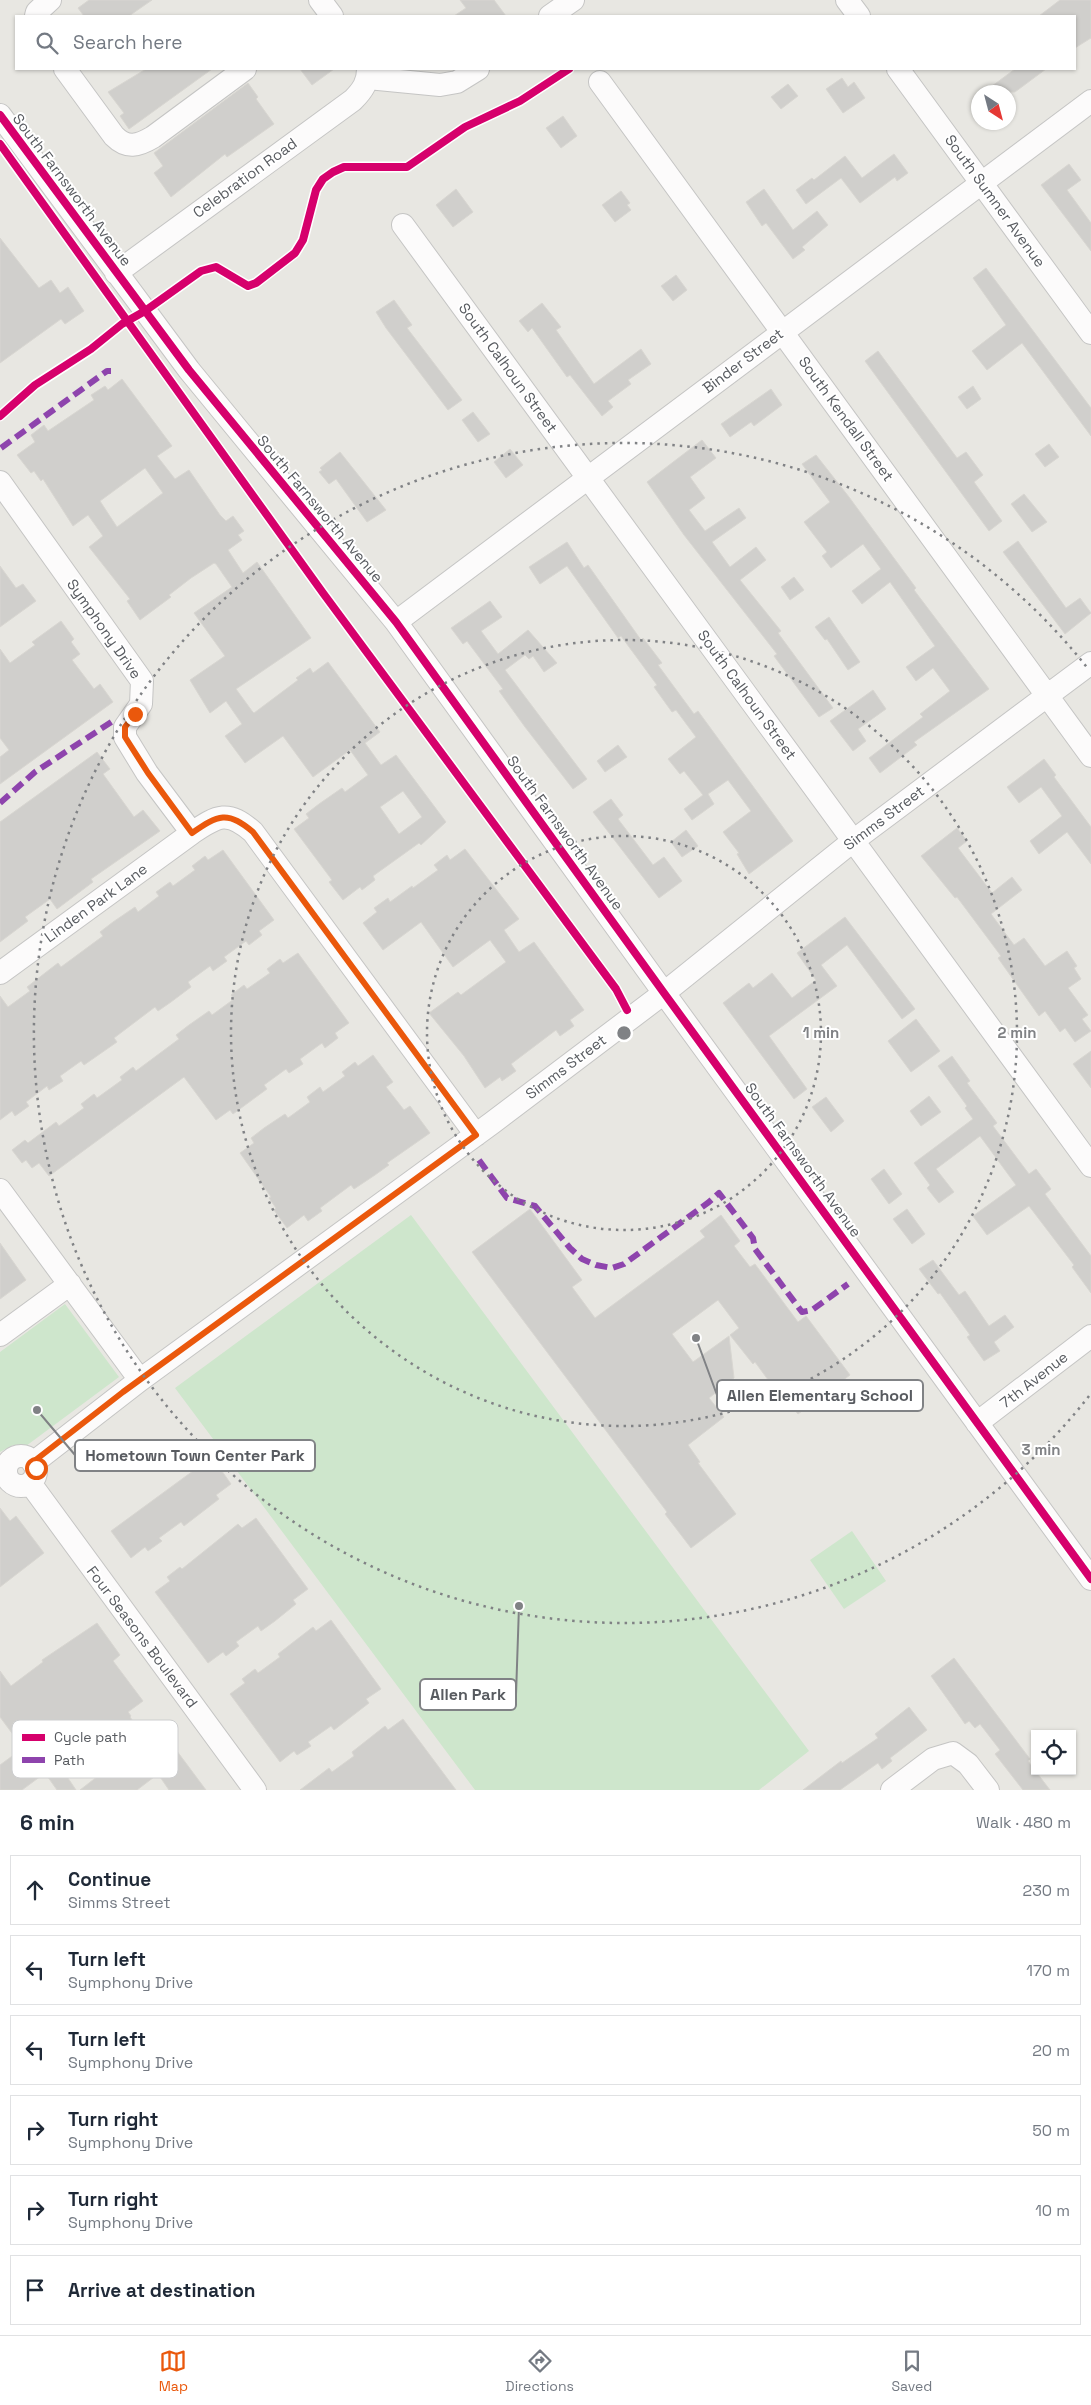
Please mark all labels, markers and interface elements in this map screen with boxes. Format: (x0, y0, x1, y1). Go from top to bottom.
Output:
search box (15, 15, 1076, 70)
icon: search (33, 29, 61, 57)
text: Search here (73, 30, 183, 55)
north arrow (971, 85, 1016, 130)
street label: South Farnsworth Avenue (9, 110, 136, 270)
street label: South Sumner Avenue (941, 131, 1050, 271)
street label: Celebration Road (189, 133, 300, 222)
street label: South Calhoun Street (455, 299, 562, 436)
street label: Binder Street (698, 324, 787, 397)
street label: South Kendall Street (795, 353, 898, 485)
street label: South Farnsworth Avenue (253, 431, 388, 586)
street label: Symphony Drive (63, 575, 146, 682)
street label: South Calhoun Street (694, 626, 801, 763)
route end (124, 703, 147, 726)
street label: South Farnsworth Avenue (503, 752, 628, 914)
street label: Simms Street (840, 781, 928, 854)
street label: Linden Park Lane (41, 859, 151, 946)
text: 1 min (803, 1023, 839, 1042)
text: 2 min (998, 1023, 1036, 1042)
centre of rings (615, 1024, 633, 1042)
street label: Simms Street (522, 1030, 610, 1103)
street label: South Farnsworth Avenue (741, 1079, 866, 1241)
street label: 7th Avenue (996, 1347, 1072, 1412)
callout: Allen Elementary School (717, 1380, 923, 1411)
text: Allen Elementary School (727, 1385, 913, 1406)
callout: Hometown Town Center Park (75, 1440, 315, 1471)
text: 3 min (1022, 1440, 1060, 1459)
text: Hometown Town Center Park (85, 1445, 305, 1466)
route start (25, 1457, 48, 1480)
street label: Four Seasons Boulevard (83, 1562, 202, 1711)
callout: Allen Park (420, 1679, 516, 1710)
text: Allen Park (430, 1684, 506, 1705)
legend (12, 1720, 178, 1778)
text: Cycle path (54, 1728, 127, 1746)
map controls (1031, 1730, 1076, 1775)
button: locate (1031, 1730, 1076, 1775)
text: Path (54, 1751, 85, 1769)
text: 6 min (20, 1809, 75, 1836)
text: Walk · 480 m (976, 1812, 1071, 1833)
text: Continue (68, 1867, 151, 1892)
icon: ahead (21, 1876, 49, 1904)
text: 230 m (1023, 1880, 1070, 1901)
text: Simms Street (68, 1892, 171, 1913)
text: Turn left (68, 1947, 146, 1972)
icon: left (21, 1956, 49, 1984)
text: 170 m (1026, 1960, 1070, 1981)
text: Symphony Drive (68, 1972, 193, 1993)
text: Turn left (68, 2027, 146, 2052)
icon: left (21, 2036, 49, 2064)
text: 20 m (1032, 2040, 1070, 2061)
text: Symphony Drive (68, 2052, 193, 2073)
text: Turn right (68, 2107, 158, 2132)
icon: right (21, 2116, 49, 2144)
text: 50 m (1032, 2120, 1070, 2141)
text: Symphony Drive (68, 2132, 193, 2153)
text: Turn right (68, 2187, 158, 2212)
icon: right (21, 2196, 49, 2224)
text: 10 m (1035, 2200, 1070, 2221)
text: Symphony Drive (68, 2212, 193, 2233)
icon: arrive (21, 2276, 49, 2304)
text: Arrive at destination (68, 2278, 256, 2303)
tab: Map (159, 2347, 188, 2395)
tab: Directions (505, 2347, 574, 2395)
tab: Saved (891, 2347, 932, 2395)

